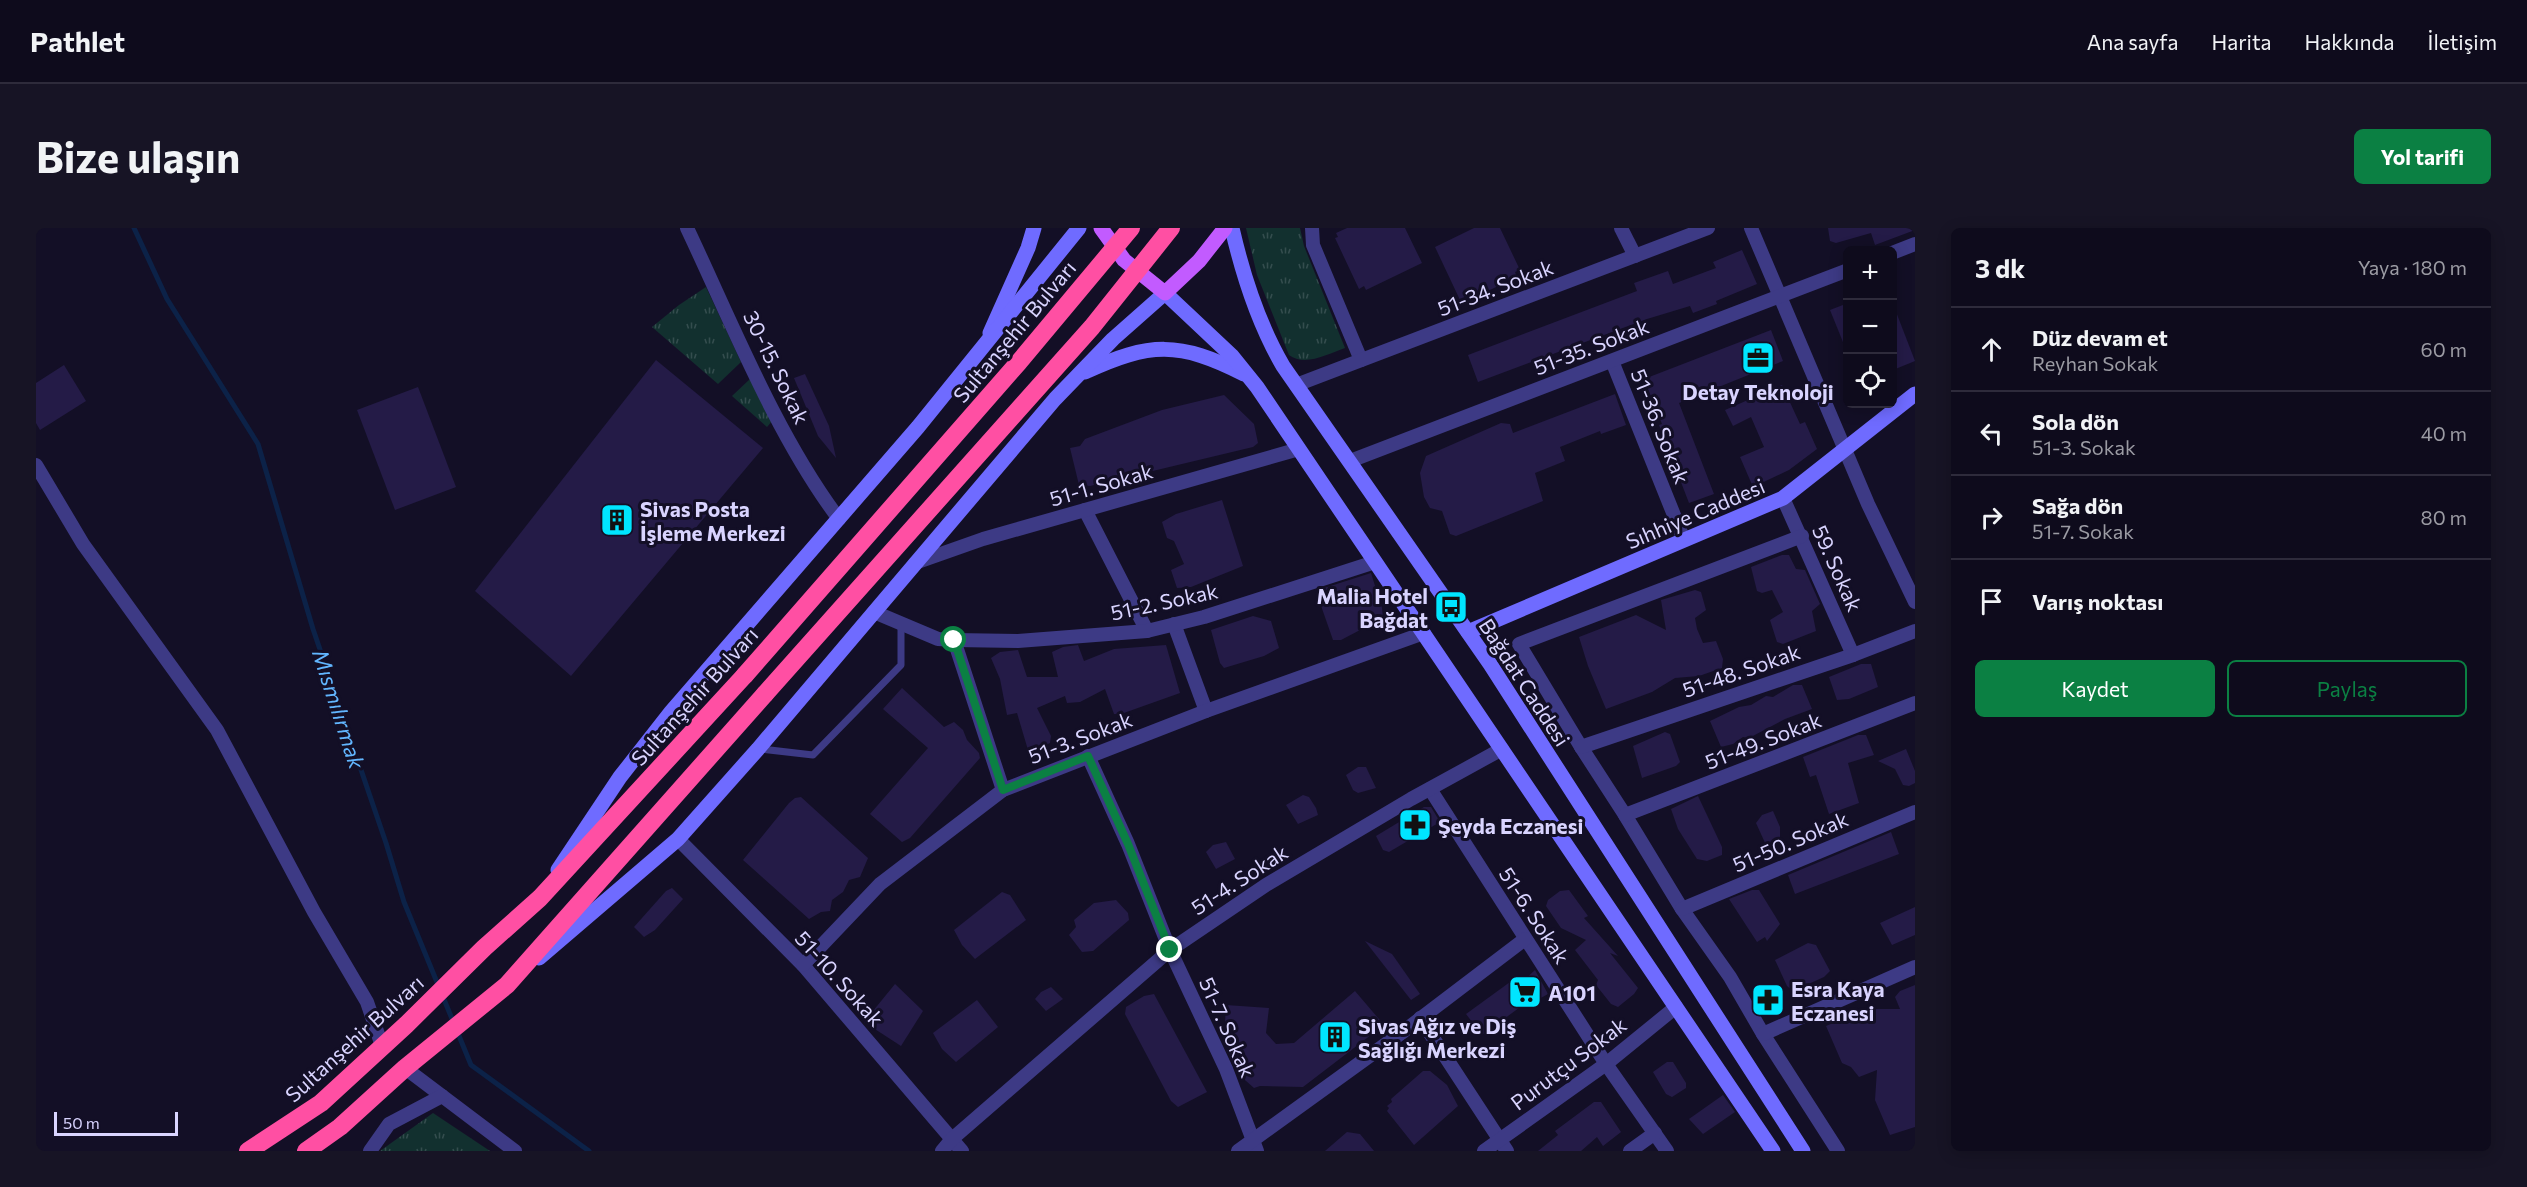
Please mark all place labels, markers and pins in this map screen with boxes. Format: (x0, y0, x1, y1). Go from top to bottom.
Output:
office icon: Detay Teknoloji (1740, 340, 1776, 376)
place label: Detay Teknoloji (1682, 379, 1834, 404)
place label: Sivas Posta İşleme Merkezi (640, 496, 786, 545)
building icon: Sivas Posta İşleme Merkezi (599, 502, 635, 538)
place label: Malia Hotel Bağdat (1316, 583, 1428, 632)
bus stop icon: Malia Hotel Bağdat (1433, 589, 1469, 625)
pharmacy icon: Şeyda Eczanesi (1397, 807, 1433, 843)
place label: Şeyda Eczanesi (1438, 813, 1583, 838)
supermarket icon: A101 (1507, 974, 1543, 1010)
place label: Esra Kaya Eczanesi (1791, 976, 1885, 1025)
place label: A101 (1548, 980, 1596, 1005)
pharmacy icon: Esra Kaya Eczanesi (1750, 982, 1786, 1018)
place label: Sivas Ağız ve Diş Sağlığı Merkezi (1358, 1013, 1517, 1062)
building icon: Sivas Ağız ve Diş Sağlığı Merkezi (1317, 1019, 1353, 1055)

